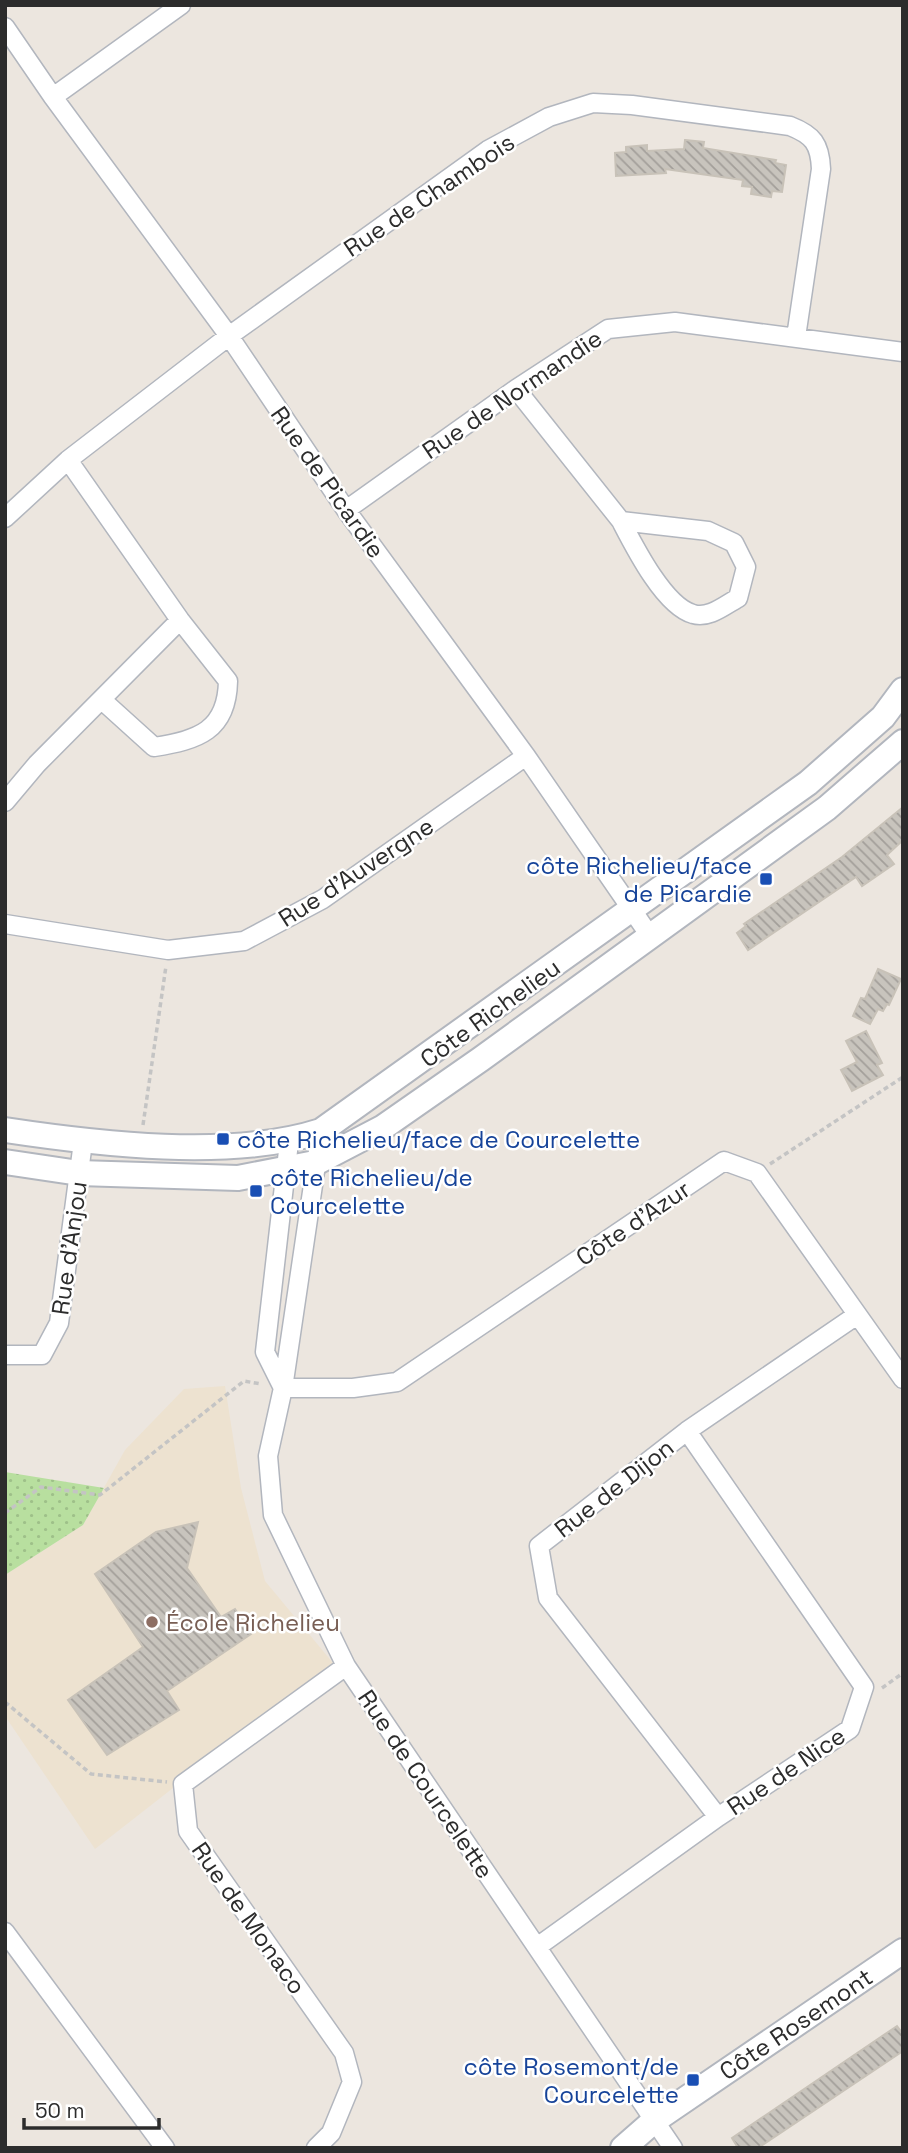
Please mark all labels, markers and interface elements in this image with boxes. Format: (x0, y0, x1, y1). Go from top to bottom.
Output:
street label: Rue de Chambois (338, 126, 520, 264)
street label: Rue de Normandie (416, 322, 608, 466)
street label: Rue de Picardie (264, 400, 392, 564)
street label: Rue d'Auvergne (272, 810, 440, 934)
place label: côte Richelieu/face de Picardie (526, 850, 752, 909)
marker: côte Richelieu/face de Picardie (758, 871, 774, 887)
street label: Côte Richelieu (414, 952, 566, 1074)
place label: côte Richelieu/face de Courcelette (237, 1124, 640, 1155)
marker: côte Richelieu/face de Courcelette (215, 1131, 231, 1147)
place label: côte Richelieu/de Courcelette (270, 1162, 473, 1221)
street label: Côte d'Azur (570, 1173, 696, 1273)
street label: Rue d'Anjou (44, 1179, 94, 1317)
marker: côte Richelieu/de Courcelette (248, 1183, 264, 1199)
street label: Rue de Dijon (548, 1432, 680, 1544)
place label: École Richelieu (166, 1607, 340, 1638)
marker: École Richelieu (144, 1614, 160, 1630)
street label: Rue de Courcelette (351, 1684, 501, 1884)
street label: Rue de Nice (721, 1720, 851, 1822)
street label: Rue de Monaco (185, 1836, 313, 2000)
street label: Côte Rosemont (713, 1961, 879, 2087)
place label: côte Rosemont/de Courcelette (463, 2051, 679, 2110)
marker: côte Rosemont/de Courcelette (685, 2072, 701, 2088)
scale bar (24, 2086, 159, 2130)
text: 50 m (35, 2097, 85, 2124)

